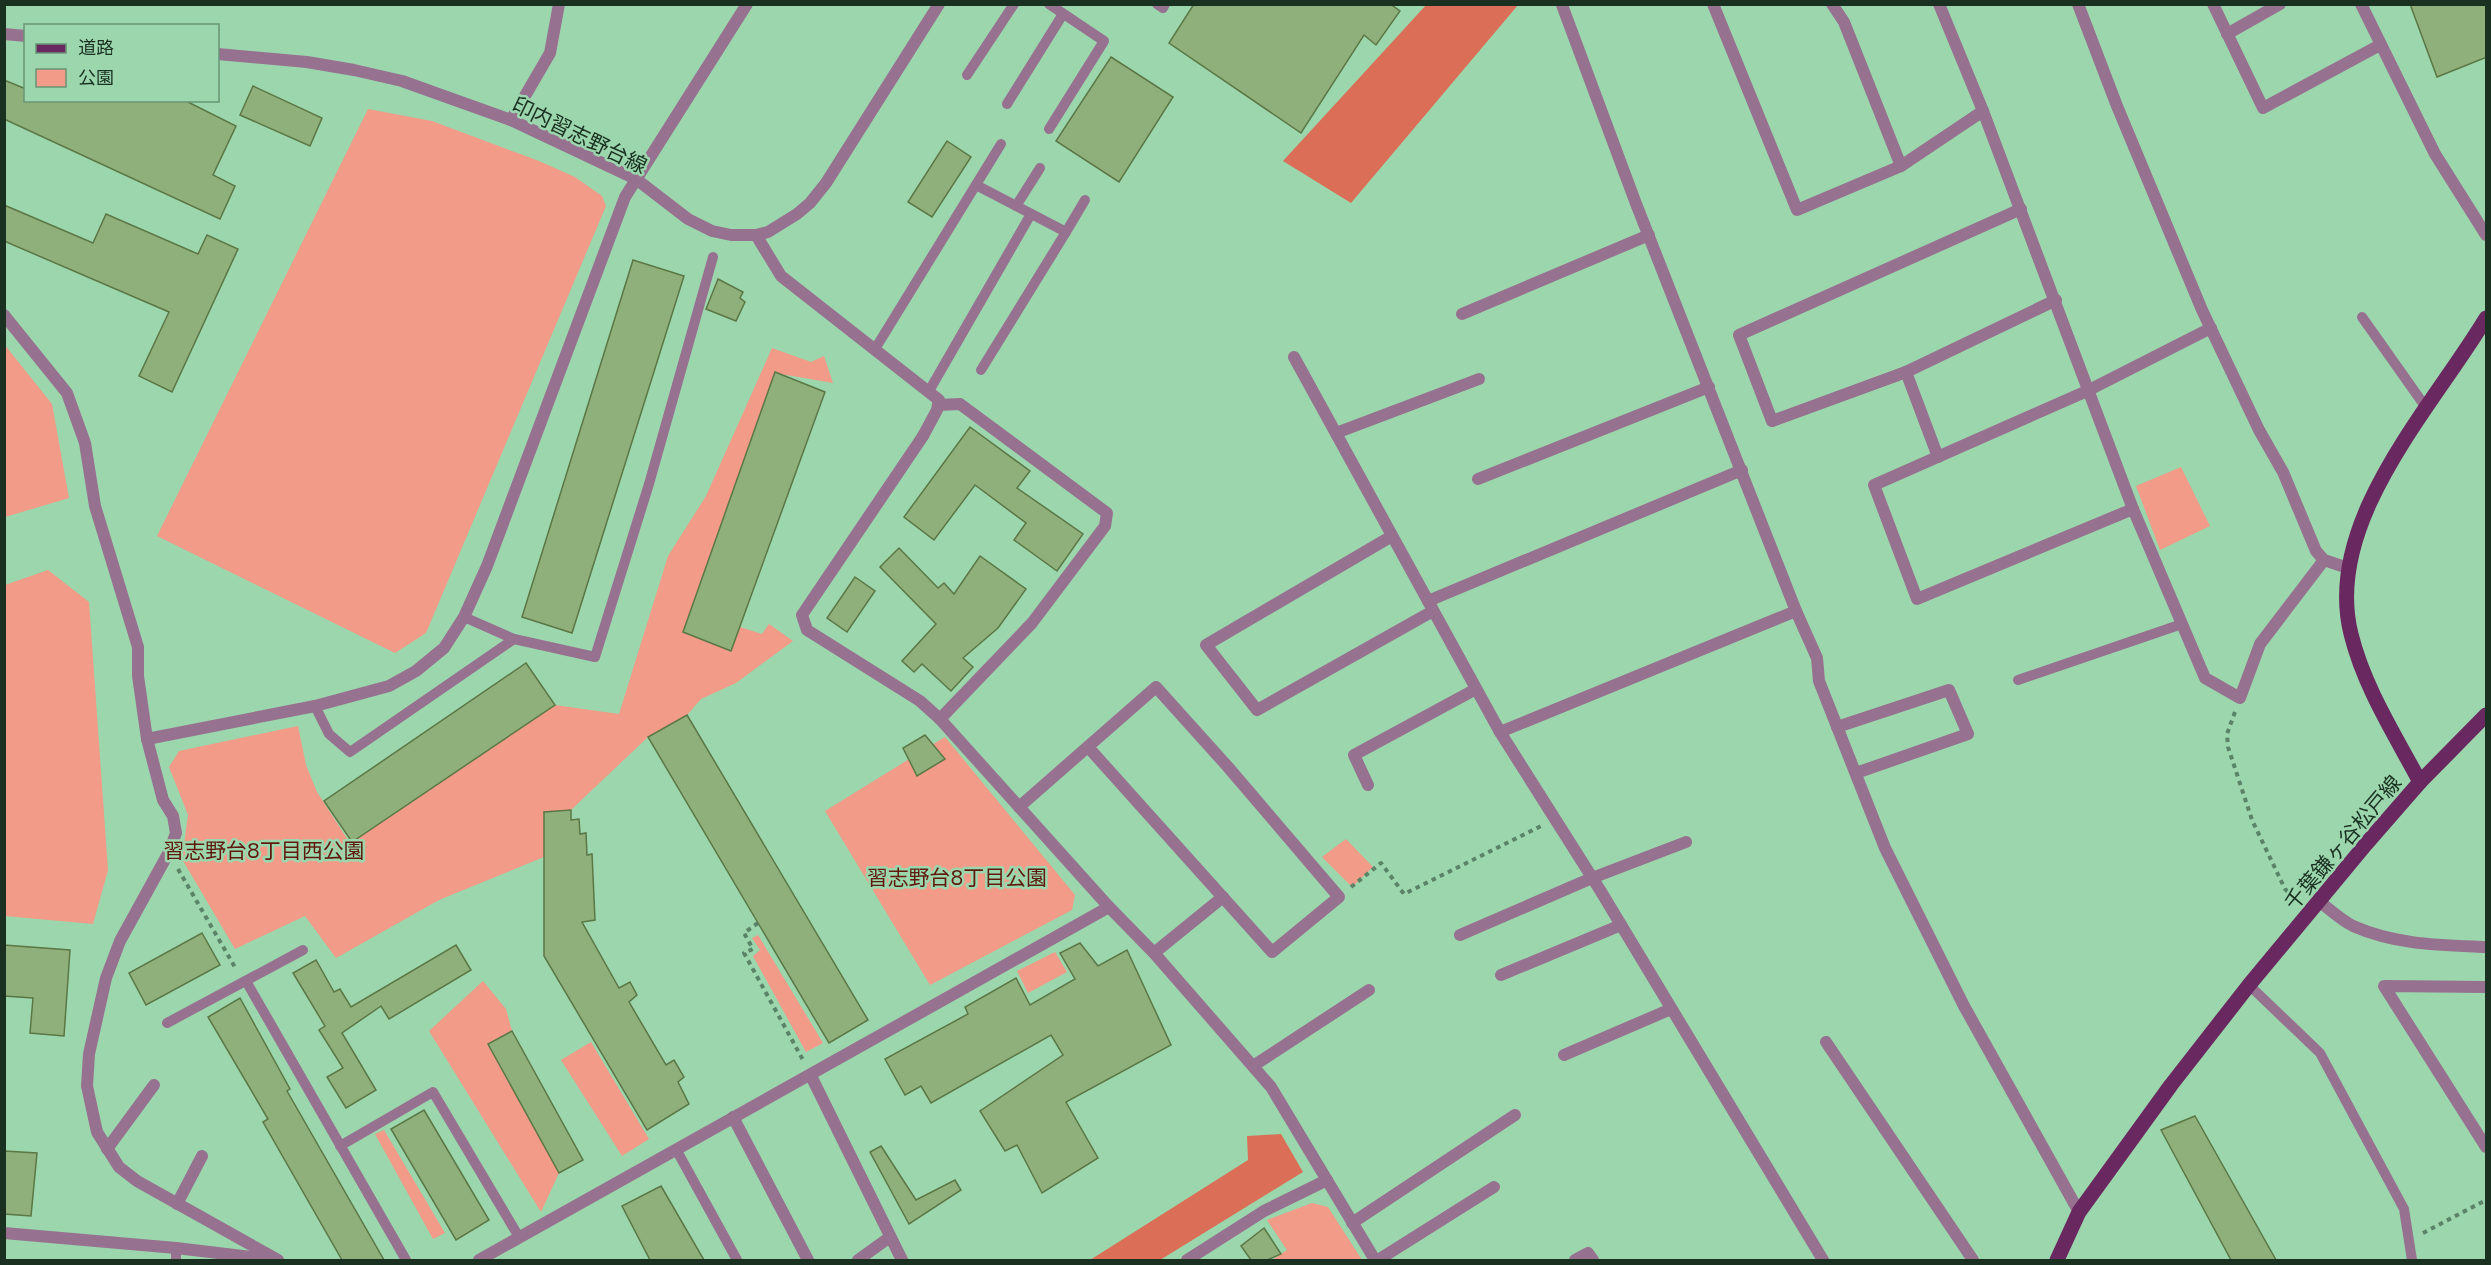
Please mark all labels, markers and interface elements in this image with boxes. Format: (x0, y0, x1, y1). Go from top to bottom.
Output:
legend (24, 24, 219, 102)
text: 道路 (78, 36, 114, 58)
text: 公園 (78, 66, 114, 88)
street label: 印内習志野台線 (508, 91, 652, 177)
street label: 千葉鎌ヶ谷松戸線 (2278, 770, 2406, 914)
park label: 習志野台8丁目西公園 (163, 837, 365, 862)
park label: 習志野台8丁目公園 (867, 864, 1047, 889)

